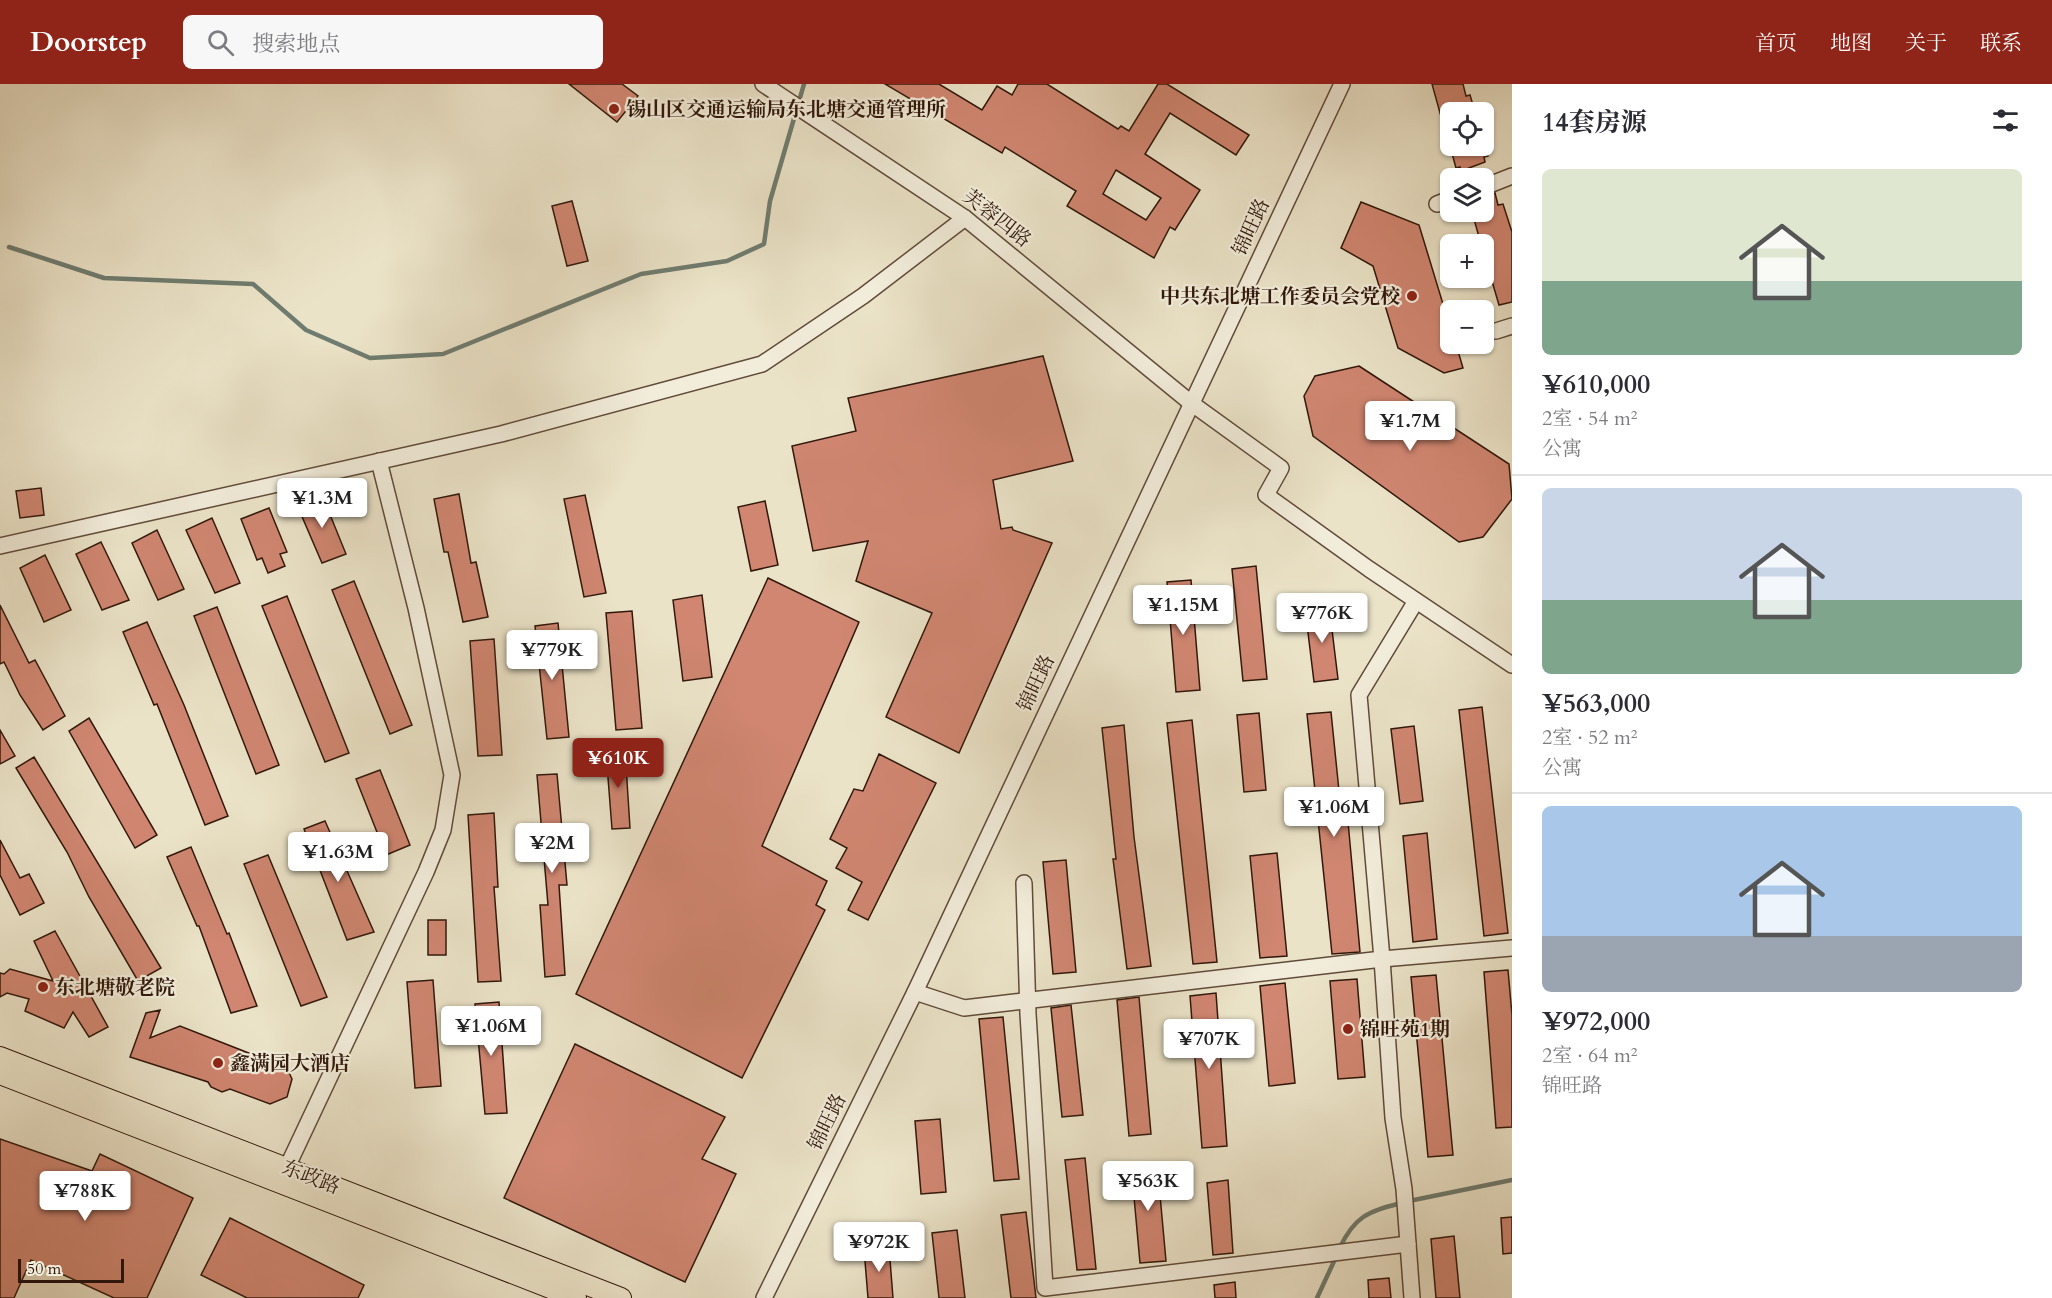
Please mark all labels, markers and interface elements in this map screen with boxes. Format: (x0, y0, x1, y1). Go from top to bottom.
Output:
search box (183, 15, 603, 69)
text: Doorstep (30, 23, 147, 61)
icon: search (204, 26, 237, 59)
text: 搜索地点 (252, 29, 340, 59)
text: 首页 (1755, 29, 1797, 58)
text: 地图 (1830, 29, 1872, 58)
text: 关于 (1905, 29, 1947, 58)
text: 联系 (1980, 29, 2022, 58)
place label: 锡山区交通运输局东北塘交通管理所 (626, 96, 946, 123)
marker: 锡山区交通运输局东北塘交通管理所 (607, 102, 621, 116)
map controls (1440, 102, 1494, 354)
button: locate (1440, 102, 1494, 156)
icon: filters (1989, 104, 2022, 137)
text: 14套房源 (1542, 105, 1647, 140)
button: layers (1440, 168, 1494, 222)
street label: 芙蓉四路 (957, 183, 1037, 253)
street label: 锦旺路 (1226, 194, 1276, 260)
icon: home (1728, 208, 1836, 316)
button: + (1440, 234, 1494, 288)
place label: 中共东北塘工作委员会党校 (1160, 283, 1400, 310)
marker: 中共东北塘工作委员会党校 (1405, 289, 1419, 303)
button: − (1440, 300, 1494, 354)
text: ¥610,000 (1542, 367, 1650, 402)
pin: ¥1.7M (1368, 401, 1452, 452)
text: 2室 · 54 m² (1542, 405, 1638, 432)
text: ¥1.7M (1379, 407, 1441, 434)
text: 公寓 (1542, 435, 1582, 462)
pin: ¥1.3M (280, 478, 364, 529)
text: ¥1.3M (291, 484, 353, 511)
icon: home (1728, 527, 1836, 635)
pin: ¥1.15M (1134, 585, 1232, 636)
text: ¥1.15M (1147, 591, 1219, 618)
pin: ¥776K (1280, 593, 1364, 644)
text: ¥776K (1291, 599, 1353, 626)
pin: ¥779K (510, 630, 594, 681)
text: ¥779K (521, 636, 583, 663)
street label: 锦旺路 (1011, 650, 1061, 716)
text: ¥563,000 (1542, 686, 1650, 721)
text: 2室 · 52 m² (1542, 724, 1638, 751)
pin: ¥610K (576, 738, 660, 789)
text: ¥610K (587, 744, 649, 771)
text: 公寓 (1542, 754, 1582, 781)
pin: ¥1.06M (1285, 787, 1383, 838)
text: ¥1.06M (1298, 793, 1370, 820)
pin: ¥2M (523, 823, 581, 874)
text: ¥2M (529, 829, 575, 856)
pin: ¥1.63M (289, 832, 387, 883)
text: ¥1.63M (302, 838, 374, 865)
icon: home (1728, 845, 1836, 953)
place label: 东北塘敬老院 (55, 974, 175, 1001)
marker: 东北塘敬老院 (36, 980, 50, 994)
text: ¥972,000 (1542, 1004, 1650, 1039)
pin: ¥1.06M (442, 1006, 540, 1057)
text: ¥1.06M (455, 1012, 527, 1039)
place label: 锦旺苑1期 (1360, 1016, 1450, 1043)
pin: ¥707K (1167, 1019, 1251, 1070)
marker: 锦旺苑1期 (1341, 1022, 1355, 1036)
text: ¥707K (1178, 1025, 1240, 1052)
text: 2室 · 64 m² (1542, 1042, 1638, 1069)
place label: 鑫满园大酒店 (230, 1050, 350, 1077)
marker: 鑫满园大酒店 (211, 1056, 225, 1070)
text: 锦旺路 (1542, 1072, 1602, 1099)
street label: 锦旺路 (802, 1089, 852, 1155)
street label: 东政路 (278, 1154, 344, 1200)
pin: ¥563K (1106, 1161, 1190, 1212)
text: ¥563K (1117, 1167, 1179, 1194)
pin: ¥788K (43, 1171, 127, 1222)
text: ¥788K (54, 1177, 116, 1204)
pin: ¥972K (837, 1222, 921, 1273)
text: ¥972K (848, 1228, 910, 1255)
scale bar (18, 1256, 124, 1284)
text: 50 m (27, 1258, 61, 1280)

